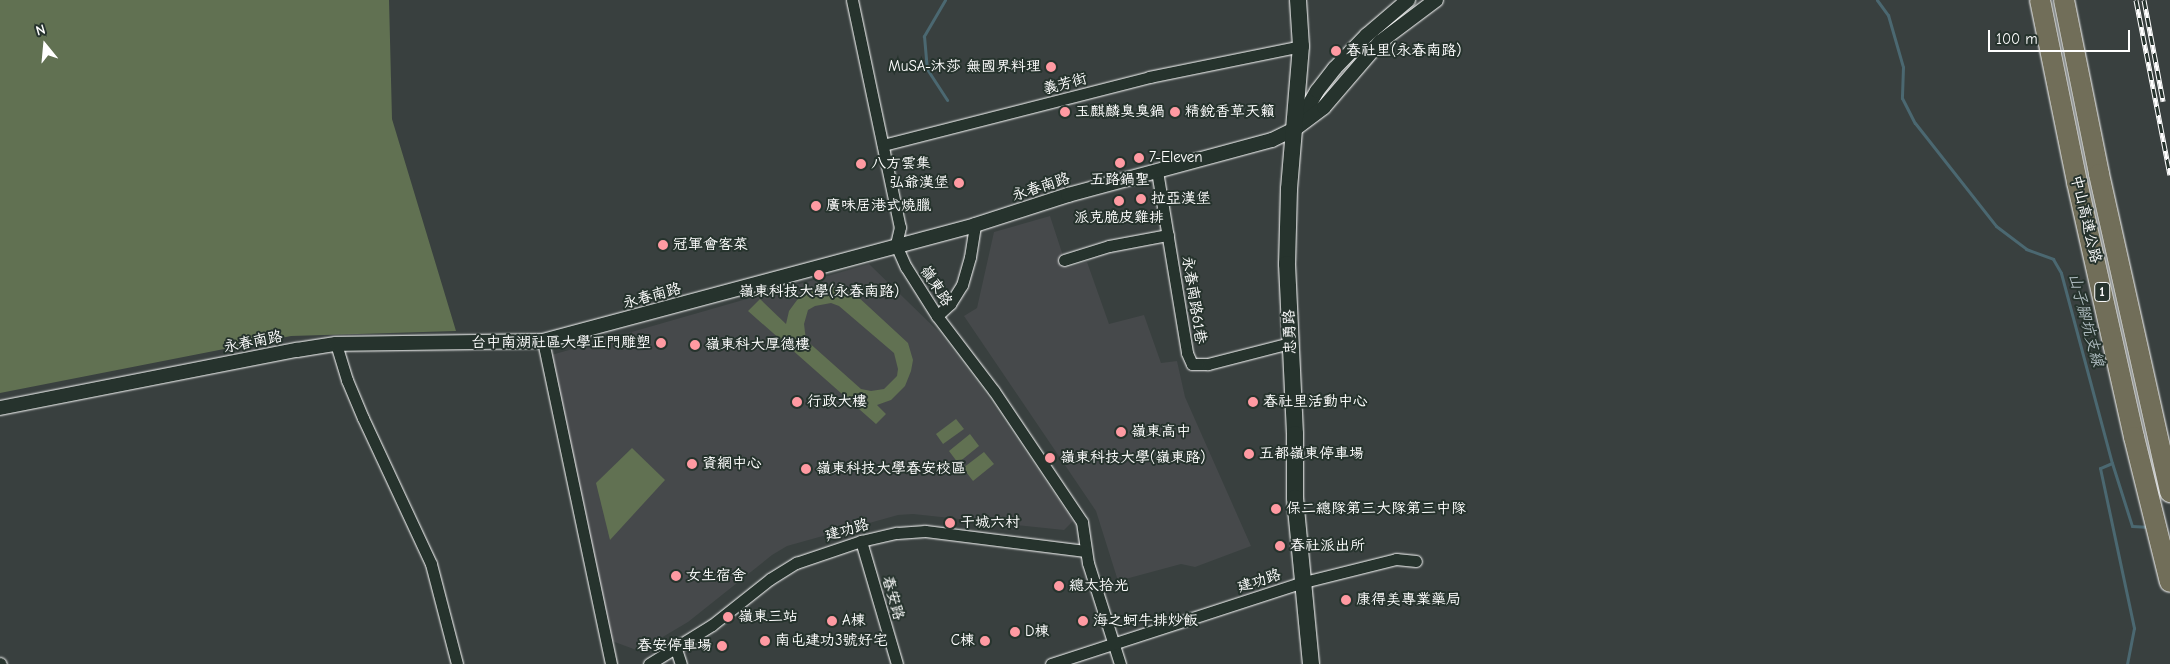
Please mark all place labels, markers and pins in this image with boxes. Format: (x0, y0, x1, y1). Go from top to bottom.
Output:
place label: 春社里(永春南路) (1346, 42, 1461, 60)
marker: 春社里(永春南路) (1330, 45, 1342, 57)
place label: MuSA-沐莎 無國界料理 (888, 58, 1041, 76)
marker: MuSA-沐莎 無國界料理 (1045, 61, 1057, 73)
place label: 玉麒麟臭臭鍋 (1075, 103, 1165, 121)
place label: 精銳香草天籟 (1185, 103, 1275, 121)
marker: 玉麒麟臭臭鍋 (1059, 106, 1071, 118)
marker: 精銳香草天籟 (1169, 106, 1181, 118)
place label: 7-Eleven (1149, 149, 1203, 167)
marker: 7-Eleven (1133, 152, 1145, 164)
place label: 八方雲集 (871, 155, 931, 173)
marker: 五路鍋聖 (1114, 157, 1126, 169)
marker: 八方雲集 (855, 158, 867, 170)
place label: 五路鍋聖 (1090, 171, 1150, 189)
place label: 弘爺漢堡 (889, 174, 949, 192)
marker: 弘爺漢堡 (953, 177, 965, 189)
place label: 拉亞漢堡 (1151, 190, 1211, 208)
marker: 拉亞漢堡 (1135, 193, 1147, 205)
marker: 派克脆皮雞排 (1113, 195, 1125, 207)
place label: 廣味居港式燒臘 (826, 197, 931, 215)
marker: 廣味居港式燒臘 (810, 200, 822, 212)
place label: 派克脆皮雞排 (1074, 209, 1164, 227)
place label: 冠軍會客菜 (673, 236, 748, 254)
marker: 冠軍會客菜 (657, 239, 669, 251)
marker: 嶺東科技大學(永春南路) (813, 269, 825, 281)
place label: 嶺東科技大學(永春南路) (739, 283, 899, 301)
place label: 台中南湖社區大學正門雕塑 (471, 334, 651, 352)
place label: 嶺東科大厚德樓 (705, 336, 810, 354)
marker: 台中南湖社區大學正門雕塑 (655, 337, 667, 349)
marker: 嶺東科大厚德樓 (689, 339, 701, 351)
place label: 行政大樓 (807, 393, 867, 411)
place label: 春社里活動中心 (1263, 393, 1368, 411)
marker: 行政大樓 (791, 396, 803, 408)
marker: 春社里活動中心 (1247, 396, 1259, 408)
place label: 嶺東高中 (1131, 423, 1191, 441)
marker: 嶺東高中 (1115, 426, 1127, 438)
place label: 五都嶺東停車場 (1259, 445, 1364, 463)
marker: 五都嶺東停車場 (1243, 448, 1255, 460)
place label: 嶺東科技大學(嶺東路) (1060, 449, 1205, 467)
marker: 嶺東科技大學(嶺東路) (1044, 452, 1056, 464)
place label: 資網中心 (702, 455, 762, 473)
marker: 資網中心 (686, 458, 698, 470)
place label: 嶺東科技大學春安校區 (816, 460, 966, 478)
marker: 嶺東科技大學春安校區 (800, 463, 812, 475)
place label: 保二總隊第三大隊第三中隊 (1286, 500, 1466, 518)
marker: 保二總隊第三大隊第三中隊 (1270, 503, 1282, 515)
place label: 干城六村 (960, 514, 1020, 532)
marker: 干城六村 (944, 517, 956, 529)
place label: 春社派出所 (1290, 537, 1365, 555)
marker: 春社派出所 (1274, 540, 1286, 552)
place label: 女生宿舍 (686, 567, 746, 585)
marker: 女生宿舍 (670, 570, 682, 582)
place label: 總太拾光 (1069, 577, 1129, 595)
marker: 總太拾光 (1053, 580, 1065, 592)
place label: 康得美專業藥局 (1356, 591, 1461, 609)
marker: 康得美專業藥局 (1340, 594, 1352, 606)
place label: 嶺東三站 (738, 608, 798, 626)
marker: 嶺東三站 (722, 611, 734, 623)
place label: A棟 (842, 612, 866, 630)
place label: 海之蚵牛排炒飯 (1093, 612, 1198, 630)
marker: A棟 (826, 615, 838, 627)
marker: 海之蚵牛排炒飯 (1077, 615, 1089, 627)
place label: D棟 (1025, 623, 1049, 641)
marker: D棟 (1009, 626, 1021, 638)
place label: 南屯建功3號好宅 (775, 632, 888, 650)
place label: C棟 (951, 632, 975, 650)
marker: 南屯建功3號好宅 (759, 635, 771, 647)
marker: C棟 (979, 635, 991, 647)
place label: 春安停車場 (637, 637, 712, 655)
marker: 春安停車場 (716, 640, 728, 652)

